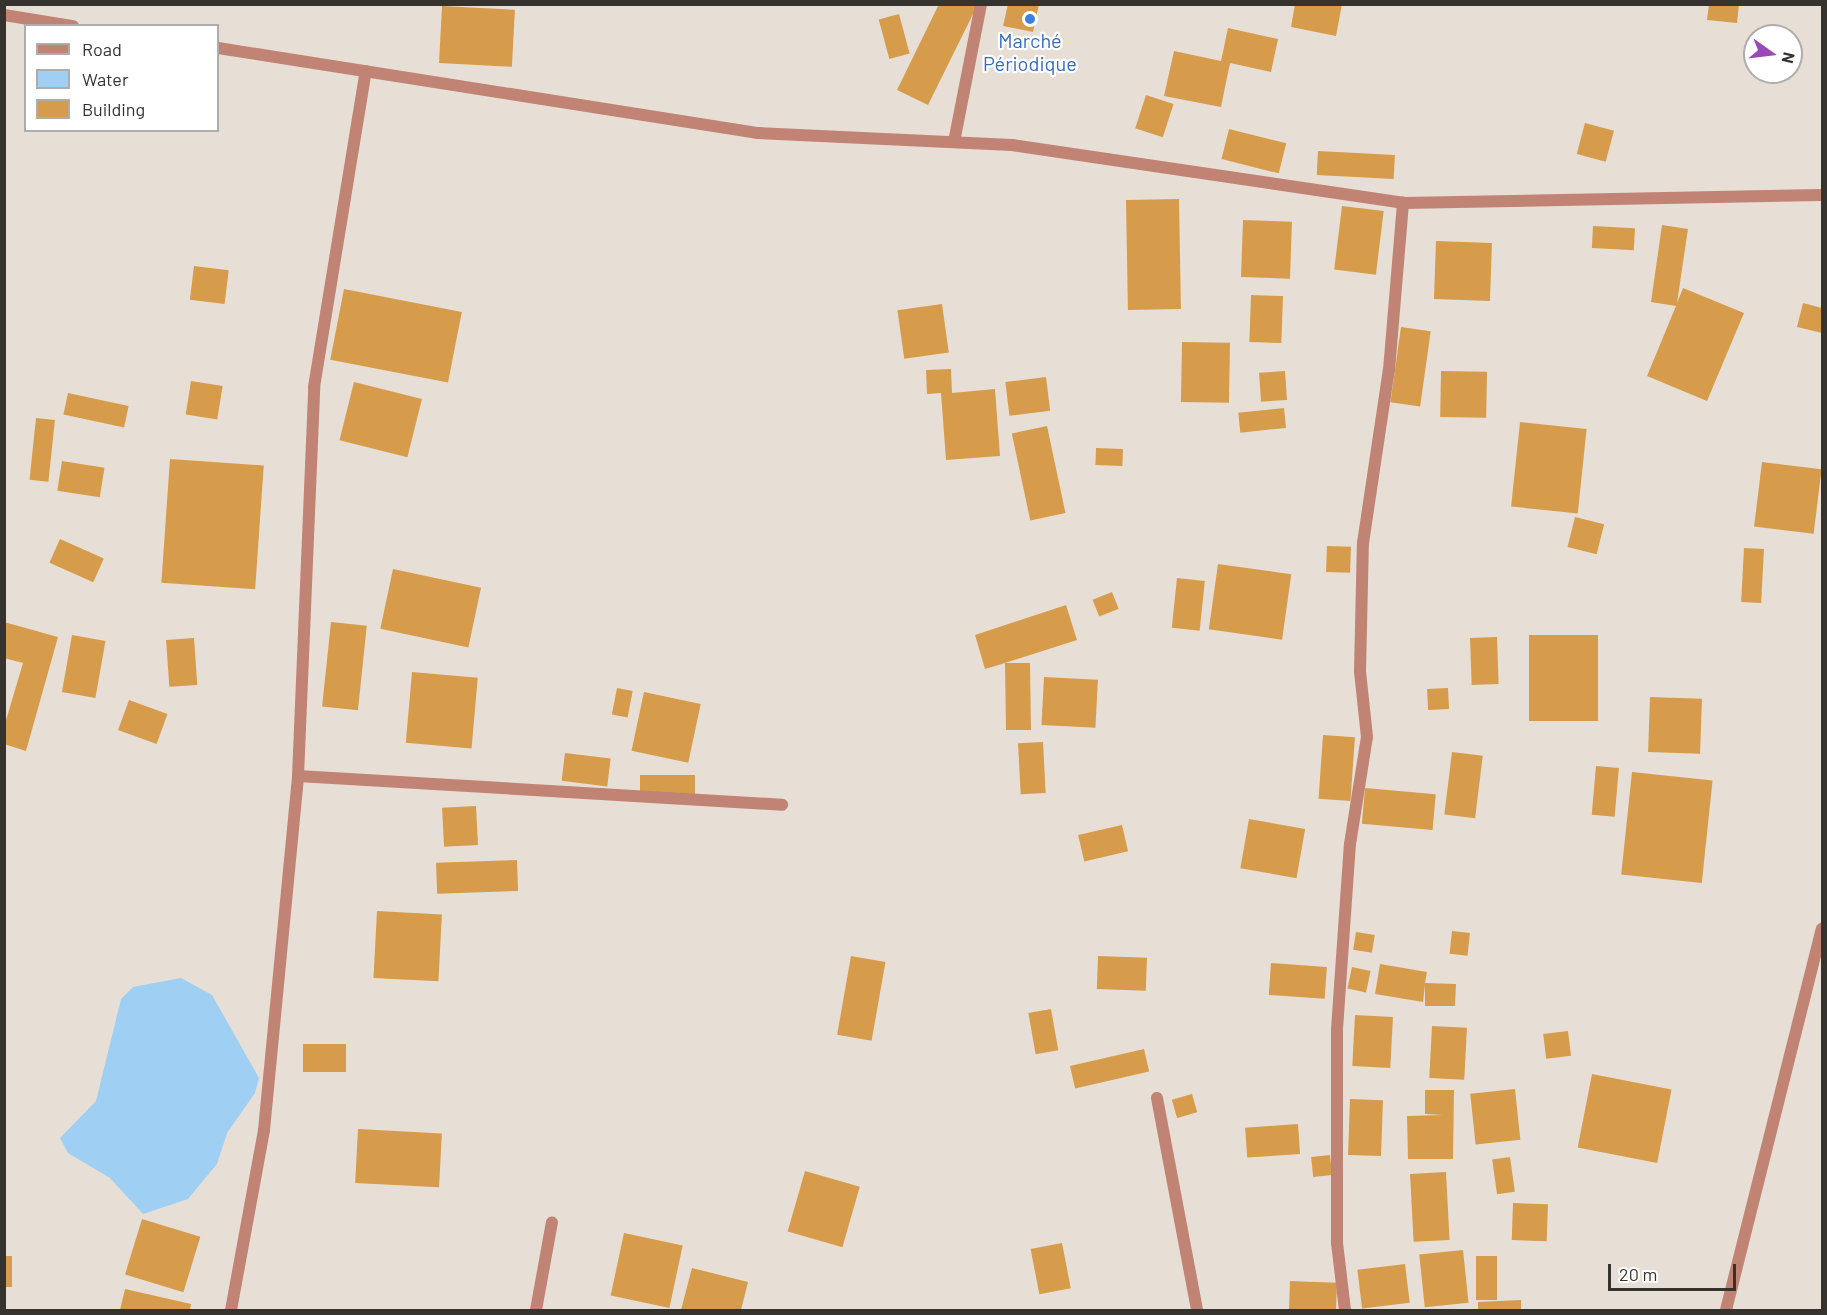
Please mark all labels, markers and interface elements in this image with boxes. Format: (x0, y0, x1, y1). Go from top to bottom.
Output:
marker: Marché Périodique (1023, 12, 1037, 26)
legend (24, 24, 219, 132)
north arrow (1743, 24, 1803, 84)
place label: Marché Périodique (983, 28, 1077, 75)
text: Road (82, 38, 122, 60)
text: N (1779, 51, 1800, 65)
text: Water (82, 68, 129, 90)
text: Building (82, 98, 145, 120)
scale bar (1611, 1252, 1738, 1290)
text: 20 m (1619, 1263, 1657, 1285)

